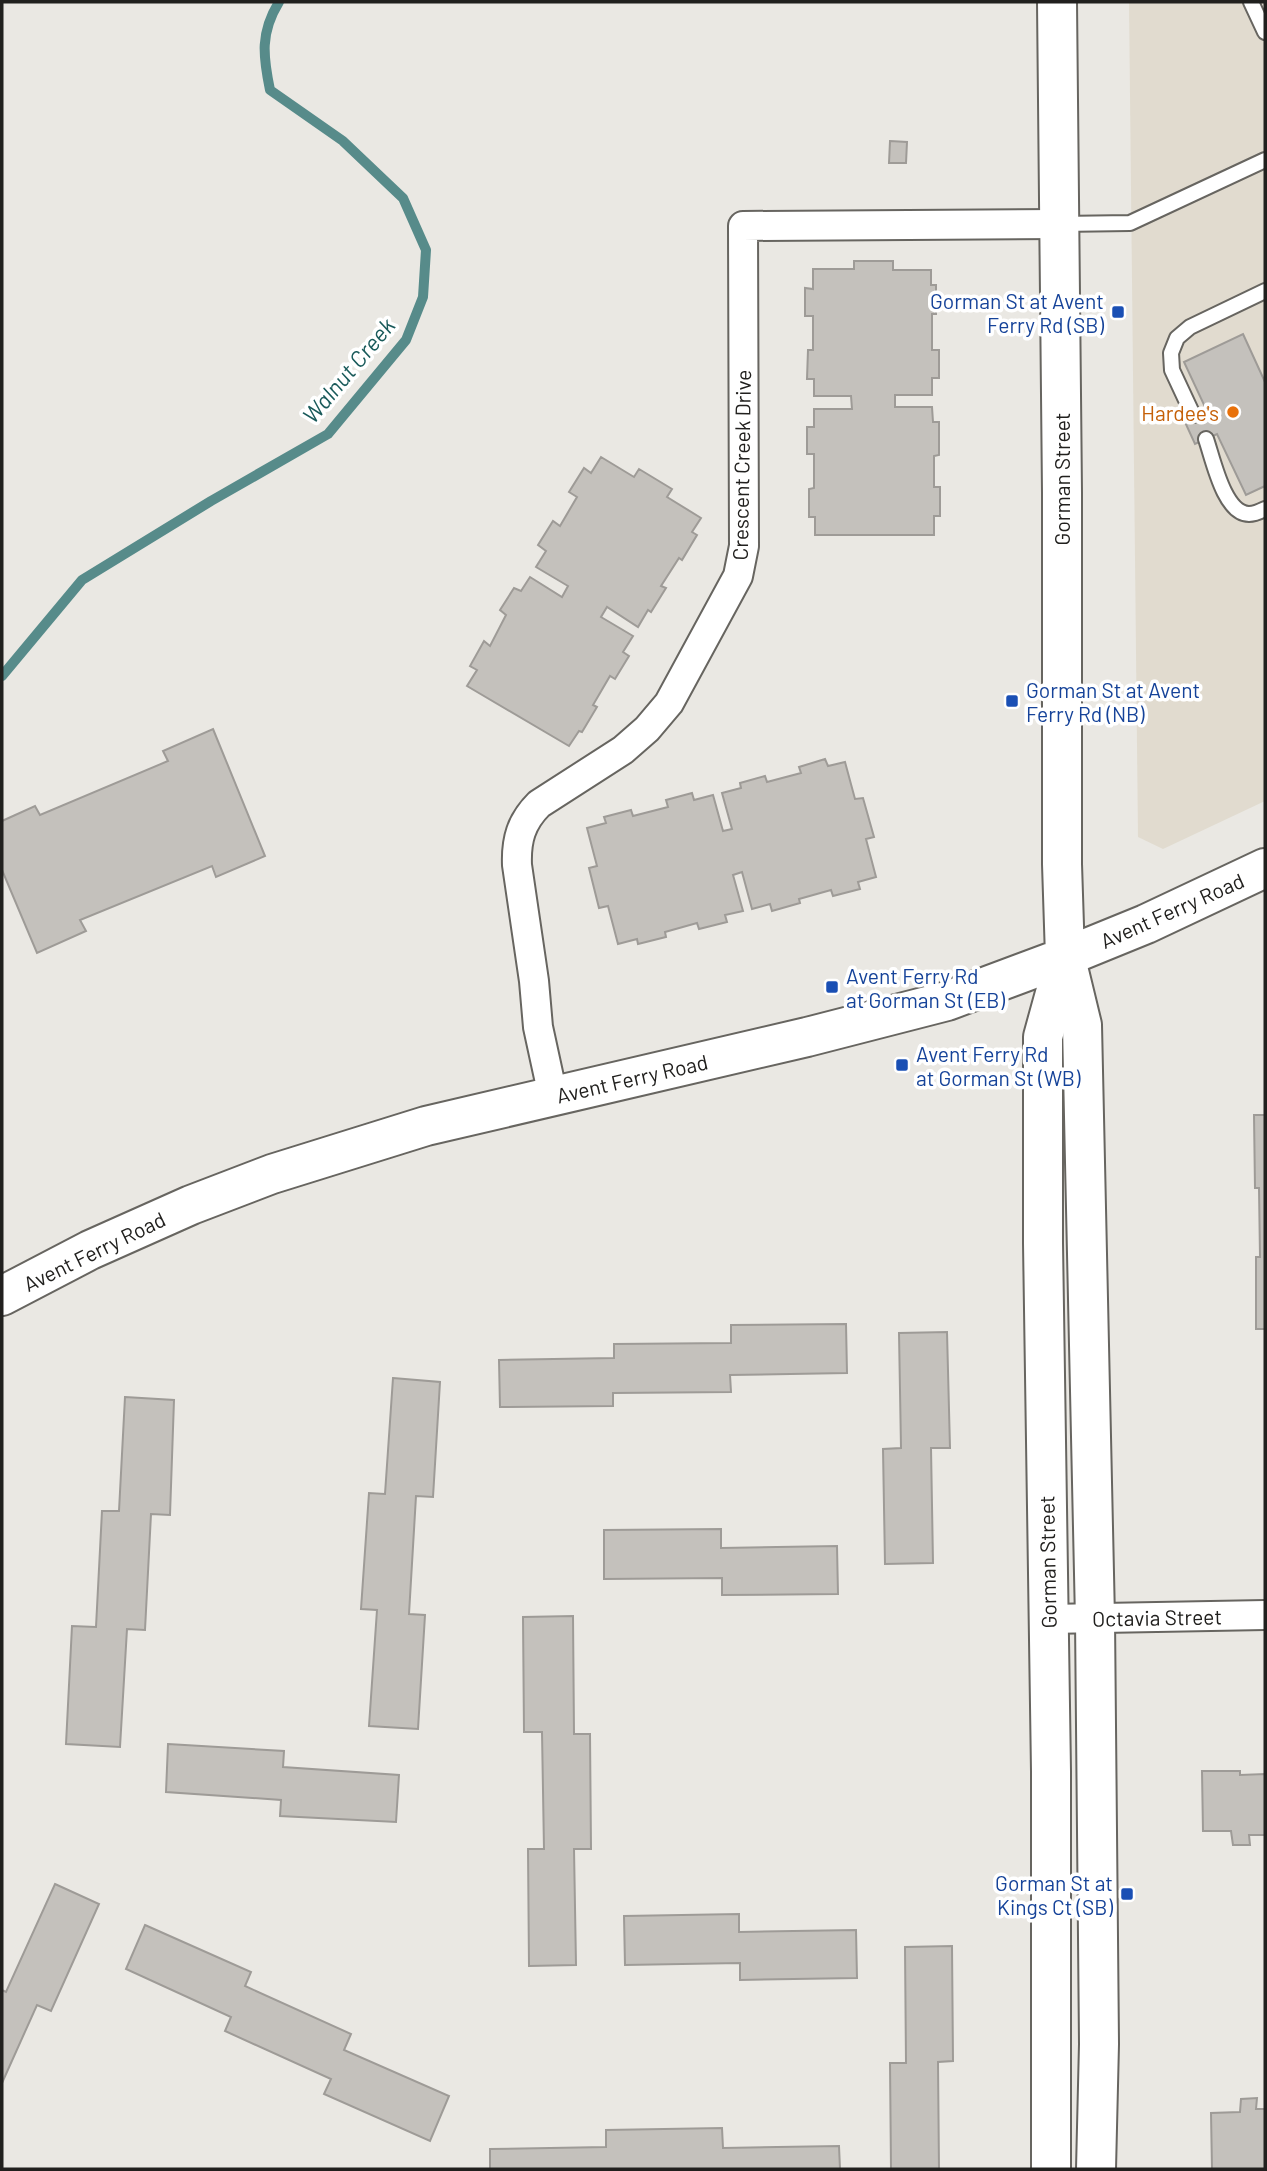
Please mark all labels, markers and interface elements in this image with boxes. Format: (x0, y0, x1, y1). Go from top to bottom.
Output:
place label: Gorman St at Avent Ferry Rd (SB) (930, 288, 1105, 337)
marker: Gorman St at Avent Ferry Rd (SB) (1110, 304, 1126, 320)
water label: Walnut Creek (296, 312, 400, 428)
street label: Crescent Creek Drive (727, 369, 755, 561)
place label: Hardee's (1141, 400, 1219, 425)
marker: Hardee's (1225, 404, 1241, 420)
street label: Gorman Street (1049, 413, 1074, 545)
place label: Gorman St at Avent Ferry Rd (NB) (1026, 677, 1200, 726)
marker: Gorman St at Avent Ferry Rd (NB) (1004, 693, 1020, 709)
street label: Avent Ferry Road (1096, 867, 1248, 953)
place label: Avent Ferry Rd at Gorman St (EB) (846, 963, 1006, 1012)
marker: Avent Ferry Rd at Gorman St (EB) (824, 979, 840, 995)
place label: Avent Ferry Rd at Gorman St (WB) (916, 1041, 1081, 1090)
street label: Avent Ferry Road (554, 1048, 710, 1108)
marker: Avent Ferry Rd at Gorman St (WB) (894, 1057, 910, 1073)
street label: Avent Ferry Road (19, 1206, 169, 1296)
street label: Gorman Street (1033, 1495, 1061, 1629)
street label: Octavia Street (1092, 1603, 1222, 1631)
place label: Gorman St at Kings Ct (SB) (995, 1870, 1114, 1919)
marker: Gorman St at Kings Ct (SB) (1119, 1886, 1135, 1902)

